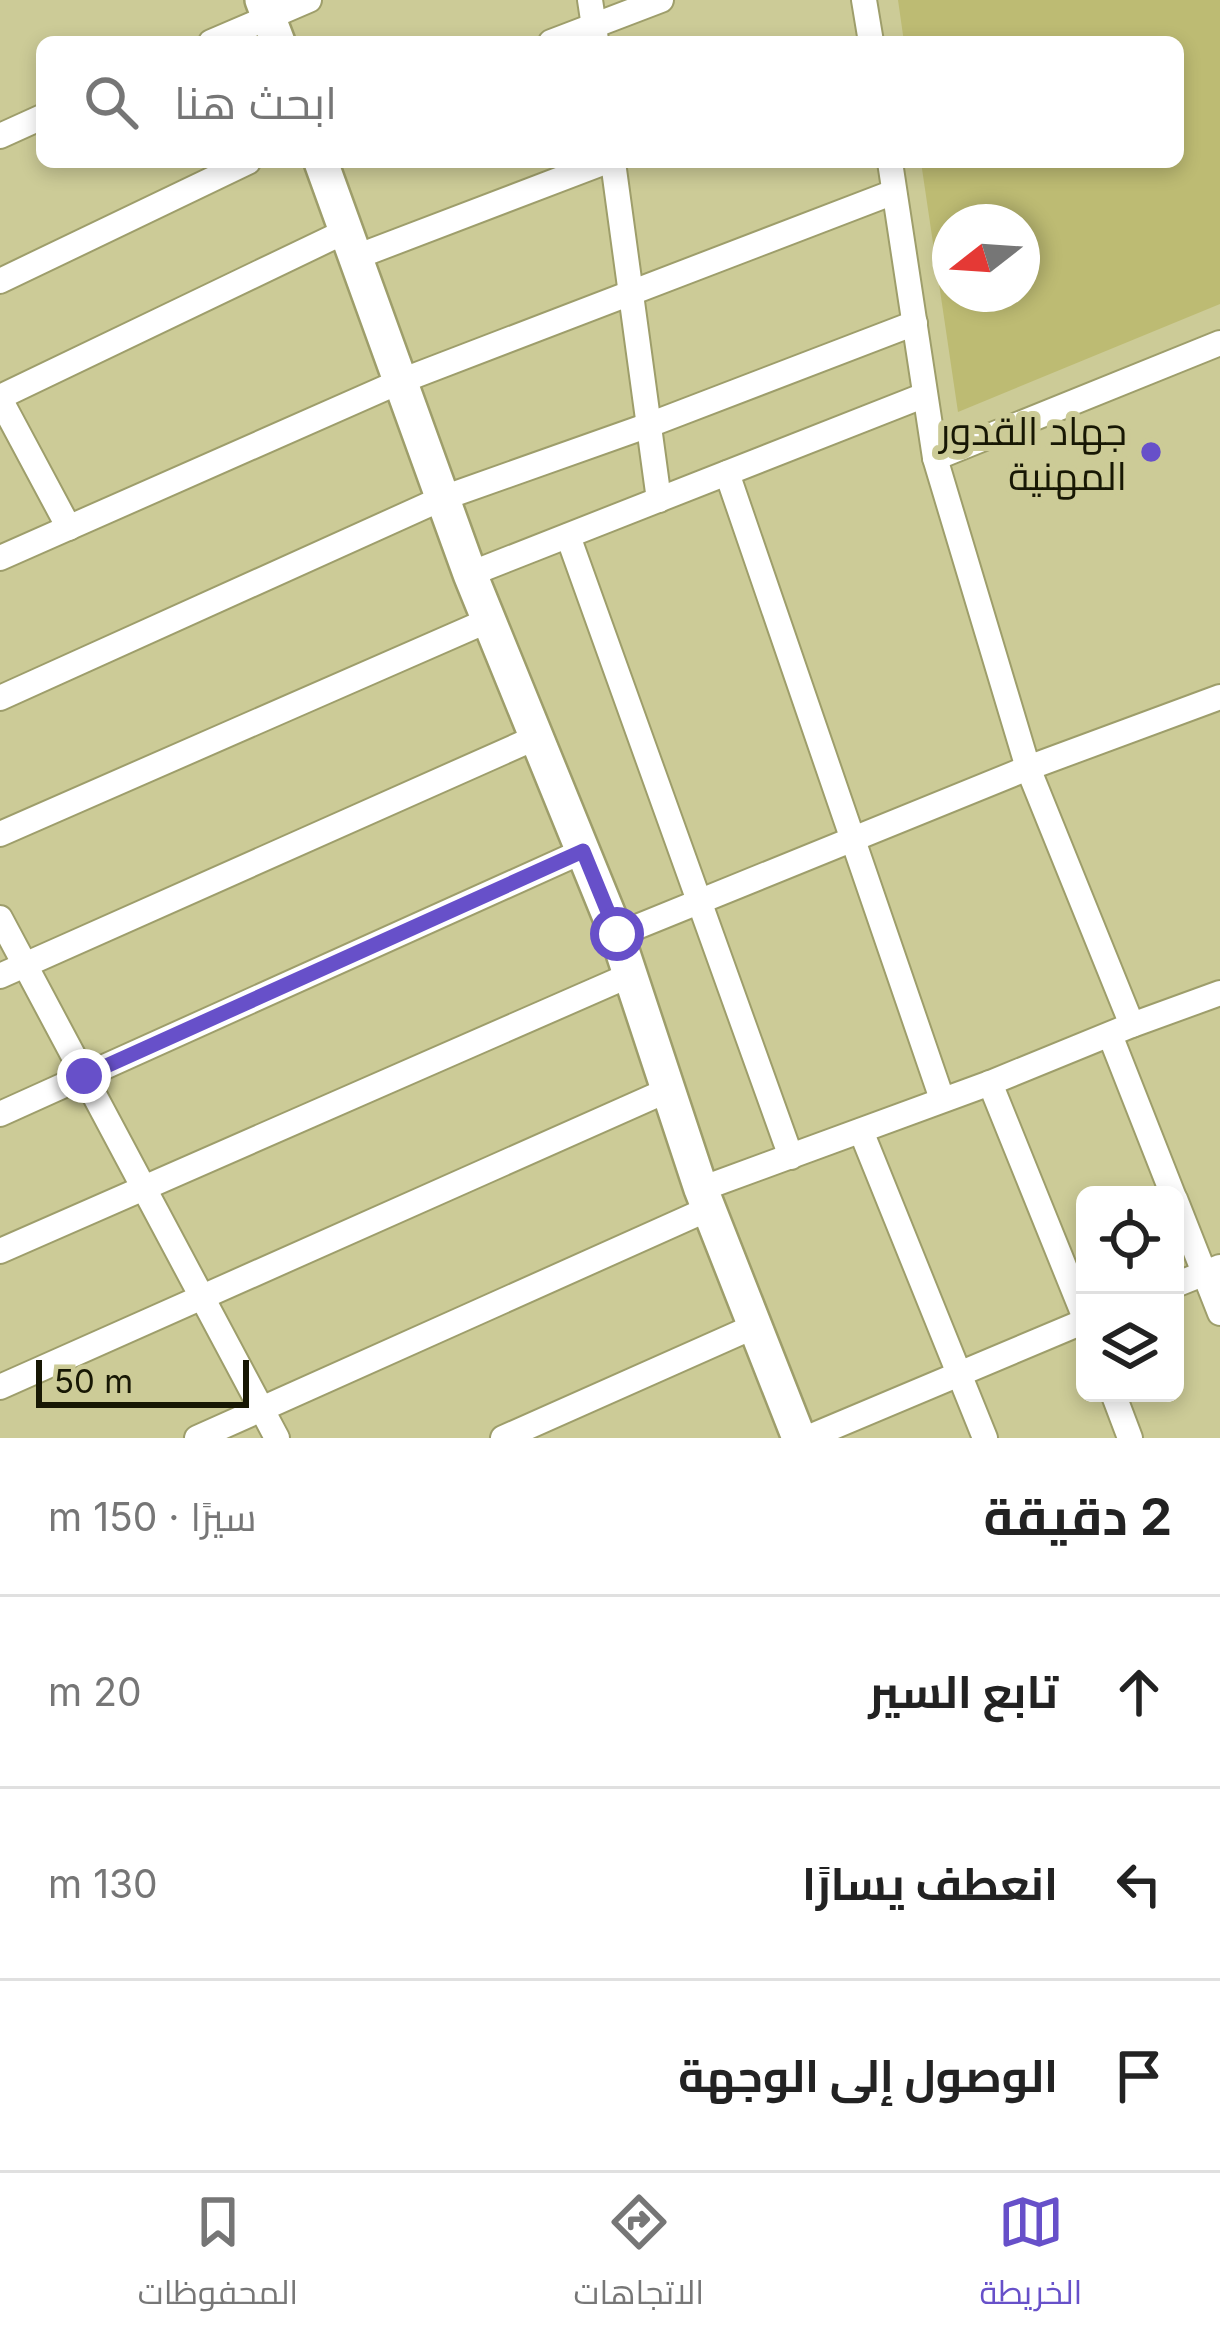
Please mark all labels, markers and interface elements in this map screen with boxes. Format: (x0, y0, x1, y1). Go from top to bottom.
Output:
search box (36, 36, 1184, 168)
icon: search (78, 69, 144, 135)
text: ابحث هنا (174, 75, 337, 130)
north arrow (932, 204, 1040, 312)
place label: جهاد القدور المهنية (938, 407, 1127, 500)
marker: جهاد القدور المهنية (1138, 439, 1164, 465)
route start (590, 907, 644, 961)
route end (57, 1049, 111, 1103)
map controls (1076, 1186, 1184, 1402)
button: locate (1076, 1186, 1184, 1294)
button: layers (1076, 1294, 1184, 1402)
scale bar (36, 1354, 249, 1407)
text: 50 m (54, 1361, 133, 1401)
text: 2 دقيقة (984, 1486, 1172, 1547)
text: سيرًا · 150 m (48, 1493, 256, 1540)
icon: ahead (1106, 1659, 1172, 1725)
text: تابع السير (868, 1664, 1058, 1719)
text: 20 m (48, 1668, 142, 1715)
icon: left (1106, 1851, 1172, 1917)
text: انعطف يسارًا (802, 1856, 1058, 1911)
text: 130 m (48, 1860, 158, 1907)
icon: arrive (1106, 2043, 1172, 2109)
text: الوصول إلى الوجهة (678, 2048, 1058, 2103)
tab: المحفوظات (138, 2189, 298, 2323)
tab: الاتجاهات (574, 2189, 704, 2323)
tab: الخريطة (979, 2189, 1082, 2323)

